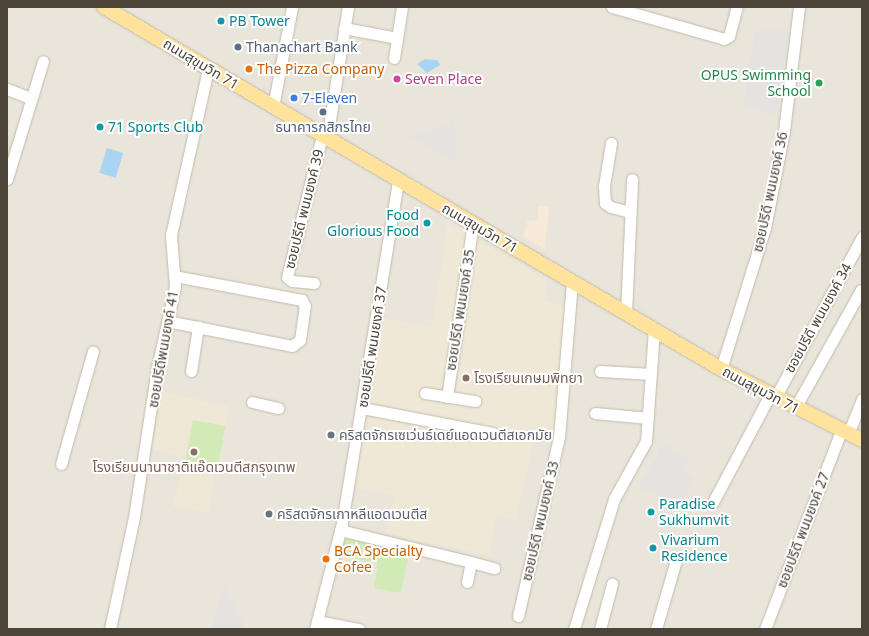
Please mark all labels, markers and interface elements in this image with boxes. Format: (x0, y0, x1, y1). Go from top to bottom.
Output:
place label: PB Tower (229, 13, 290, 29)
marker: PB Tower (216, 16, 226, 26)
street label: ถนนสุขุมวิท 71 (160, 35, 242, 93)
place label: Thanachart Bank (246, 39, 358, 55)
marker: Thanachart Bank (233, 42, 243, 52)
place label: The Pizza Company (257, 61, 384, 77)
marker: The Pizza Company (244, 64, 254, 74)
place label: OPUS Swimming School (701, 67, 811, 100)
place label: Seven Place (405, 71, 482, 87)
marker: Seven Place (392, 74, 402, 84)
marker: OPUS Swimming School (814, 78, 824, 88)
place label: 7-Eleven (302, 90, 357, 106)
marker: 7-Eleven (289, 93, 299, 103)
marker: ธนาคารกสิกรไทย (318, 107, 328, 117)
place label: 71 Sports Club (108, 119, 203, 135)
place label: ธนาคารกสิกรไทย (275, 119, 371, 135)
marker: 71 Sports Club (95, 122, 105, 132)
street label: ซอยปรีดี พนมยงค์ 36 (749, 130, 791, 254)
street label: ซอยปรีดี พนมยงค์ 39 (281, 147, 327, 271)
street label: ถนนสุขุมวิท 71 (439, 199, 521, 257)
place label: Food Glorious Food (327, 207, 419, 240)
marker: Food Glorious Food (422, 218, 432, 228)
street label: ซอยปรีดี พนมยงค์ 35 (442, 248, 478, 372)
street label: ซอยปรีดี พนมยงค์ 34 (781, 260, 855, 376)
street label: ซอยปรีดี พนมยงค์ 37 (354, 285, 390, 409)
street label: ซอยปรีดีพนมยงค์ 41 (144, 289, 182, 409)
street label: ถนนสุขุมวิท 71 (720, 363, 802, 417)
place label: โรงเรียนเกษมพิทยา (474, 370, 583, 386)
marker: โรงเรียนเกษมพิทยา (461, 373, 471, 383)
place label: คริสตจักรเซเว่นธ์เดย์แอดเวนตีสเอกมัย (339, 427, 552, 443)
marker: คริสตจักรเซเว่นธ์เดย์แอดเวนตีสเอกมัย (326, 430, 336, 440)
marker: โรงเรียนนานาชาติแอ๊ดเวนตีสกรุงเทพ (189, 447, 199, 457)
place label: โรงเรียนนานาชาติแอ๊ดเวนตีสกรุงเทพ (92, 459, 296, 475)
street label: ซอยปรีดี พนมยงค์ 33 (518, 459, 562, 583)
street label: ซอยปรีดี พนมยงค์ 27 (773, 470, 833, 590)
place label: Paradise Sukhumvit (659, 496, 729, 528)
place label: คริสตจักรเกาหลีแอดเวนตีส (277, 506, 427, 522)
marker: Paradise Sukhumvit (646, 507, 656, 517)
marker: คริสตจักรเกาหลีแอดเวนตีส (264, 509, 274, 519)
place label: Vivarium Residence (661, 532, 728, 564)
place label: BCA Specialty Cofee (334, 543, 423, 576)
marker: Vivarium Residence (648, 543, 658, 553)
marker: BCA Specialty Cofee (321, 554, 331, 564)

